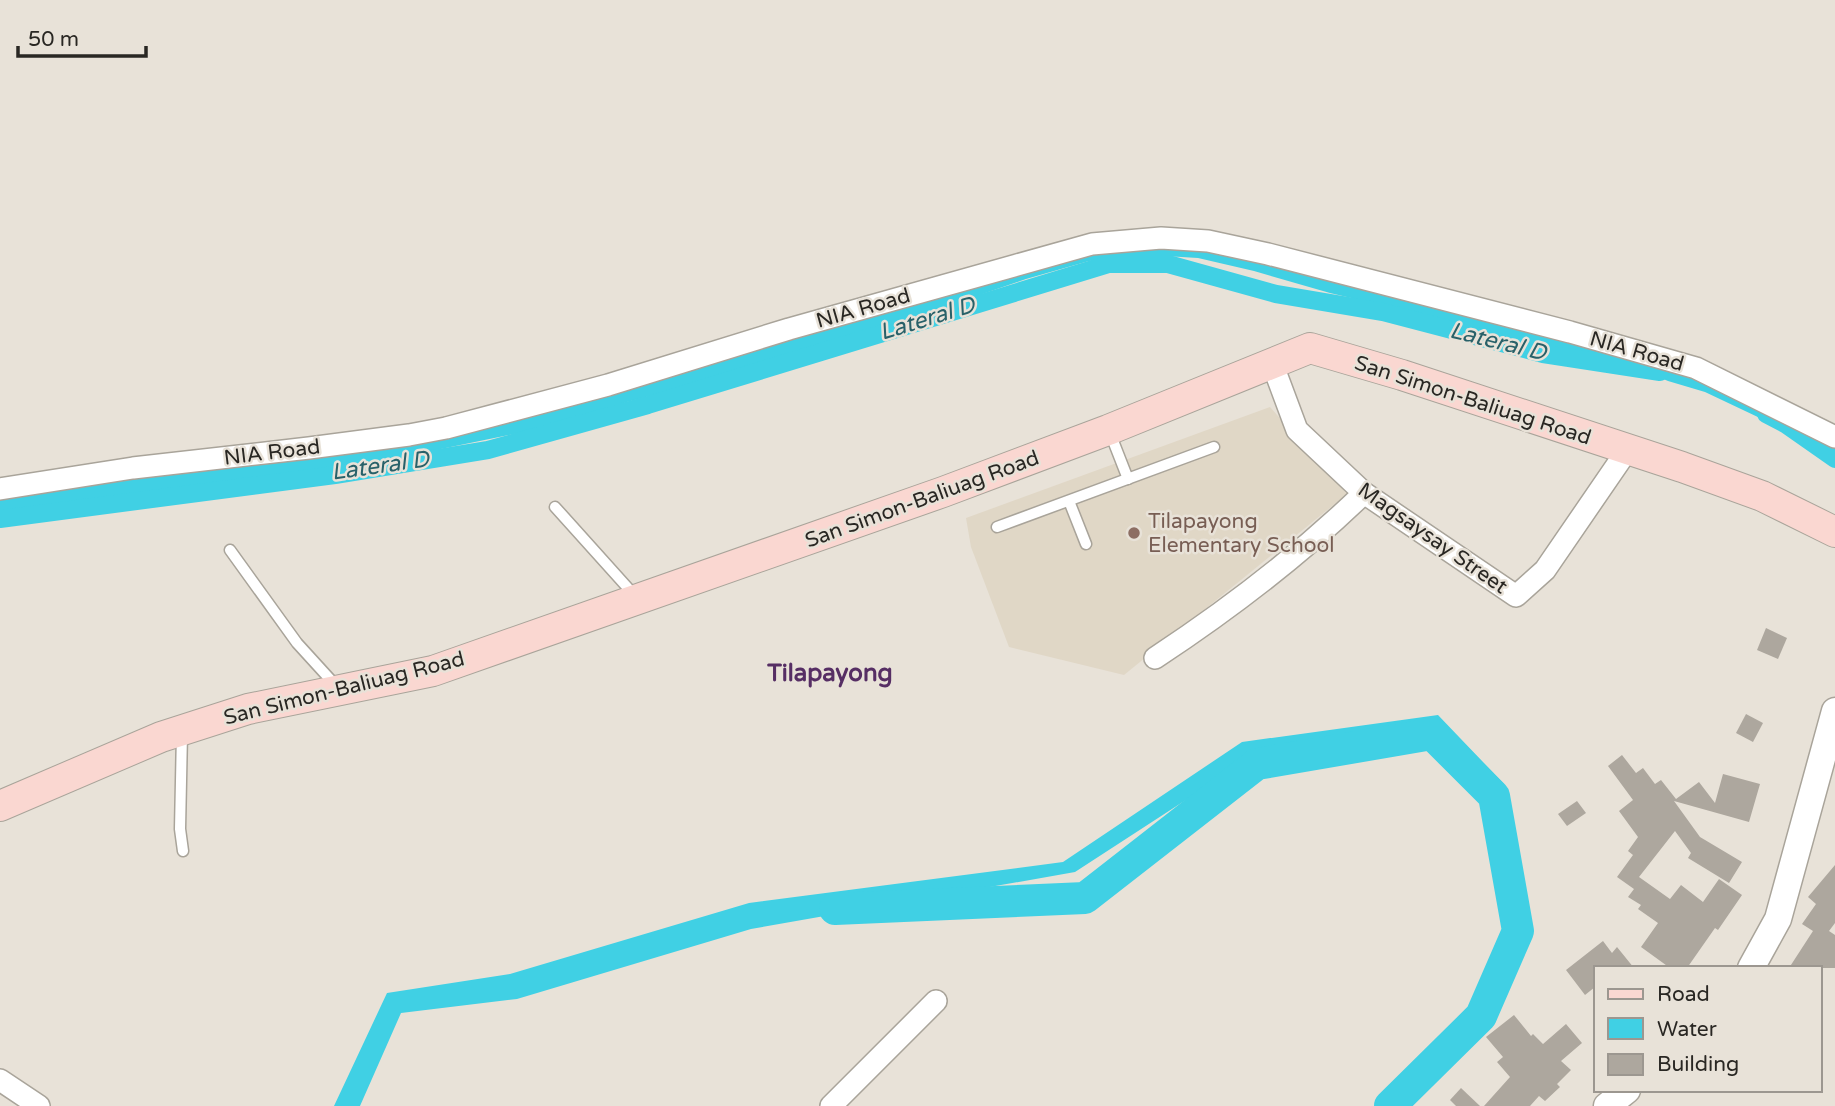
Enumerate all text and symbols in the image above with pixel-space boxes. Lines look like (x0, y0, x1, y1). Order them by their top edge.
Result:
scale bar (18, 14, 145, 58)
text: 50 m (28, 27, 79, 52)
street label: NIA Road (813, 283, 913, 334)
water label: Lateral D (876, 291, 980, 347)
water label: Lateral D (1447, 316, 1550, 368)
street label: NIA Road (1587, 326, 1687, 377)
street label: San Simon-Baliuag Road (1351, 350, 1594, 451)
street label: NIA Road (223, 434, 322, 471)
water label: Lateral D (330, 445, 432, 487)
street label: San Simon-Baliuag Road (802, 445, 1043, 554)
street label: Magsaysay Street (1353, 477, 1512, 599)
place label: Tilapayong Elementary School (1148, 509, 1335, 558)
marker: Tilapayong Elementary School (1126, 525, 1142, 541)
street label: San Simon-Baliuag Road (221, 646, 467, 731)
district label: Tilapayong (766, 659, 893, 688)
legend (1594, 966, 1821, 1092)
text: Road (1657, 982, 1710, 1007)
text: Water (1657, 1017, 1717, 1042)
text: Building (1657, 1052, 1739, 1077)

